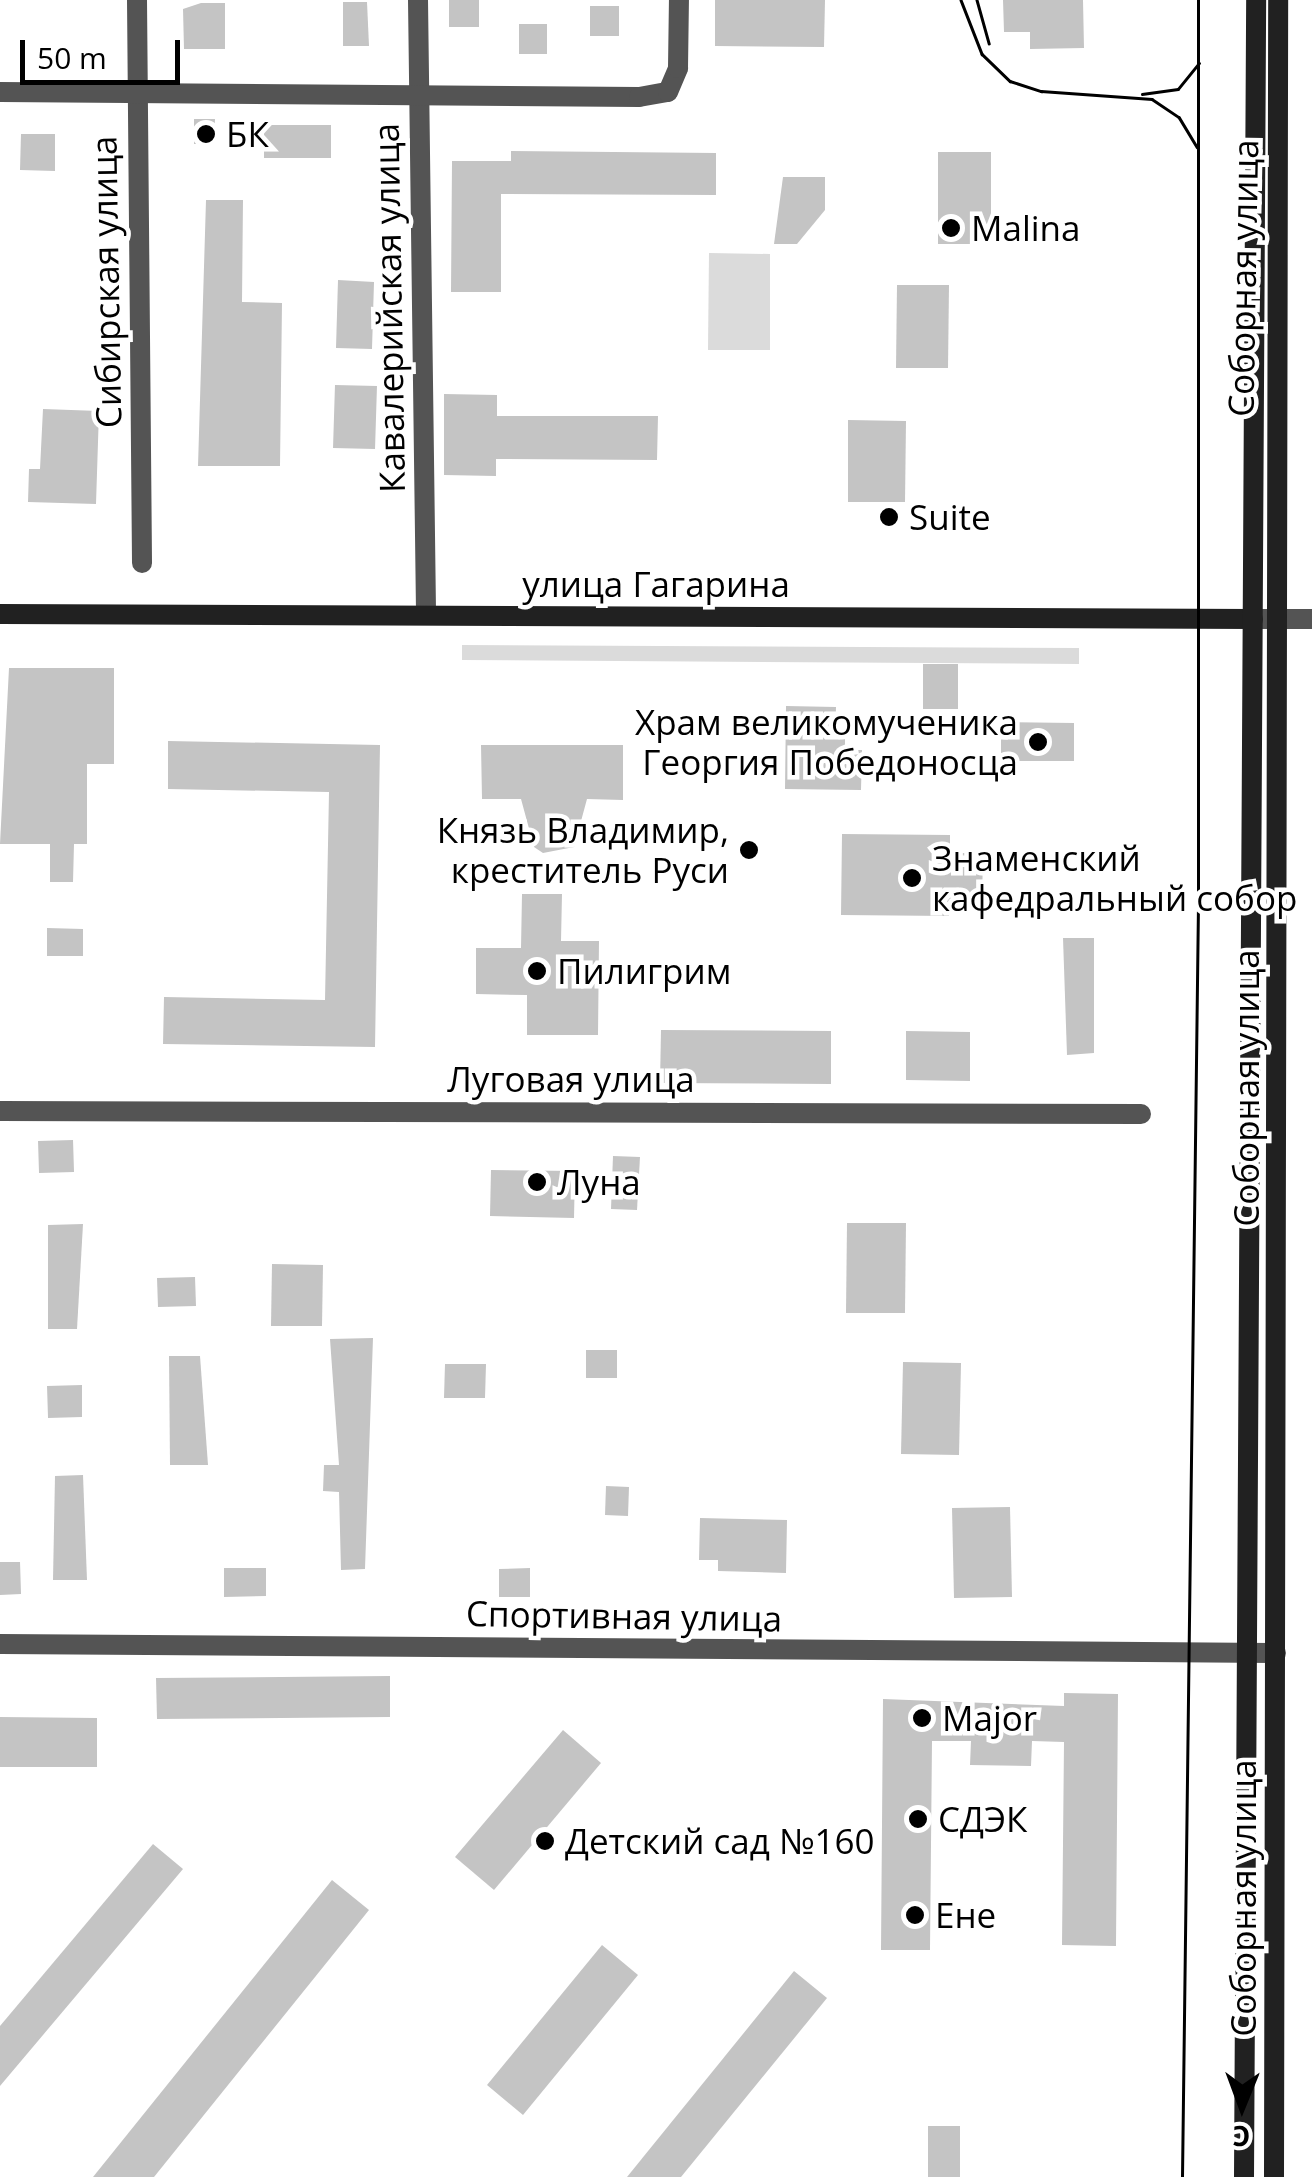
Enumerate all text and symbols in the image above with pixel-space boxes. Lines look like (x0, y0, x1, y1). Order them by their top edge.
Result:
scale bar (25, 20, 185, 82)
text: 50 m (37, 37, 107, 78)
place label: БК (226, 113, 269, 155)
marker: БК (195, 123, 217, 145)
street label: Кавалерийская улица (365, 123, 413, 493)
street label: Сибирская улица (82, 135, 130, 429)
street label: Соборная улица (1220, 139, 1266, 417)
place label: Malina (971, 207, 1081, 249)
marker: Malina (940, 217, 962, 239)
place label: Suite (909, 496, 991, 538)
marker: Suite (878, 506, 900, 528)
street label: улица Гагарина (522, 563, 790, 605)
place label: Храм великомученика Георгия Победоносца (635, 701, 1018, 783)
marker: Храм великомученика Георгия Победоносца (1027, 731, 1049, 753)
place label: Князь Владимир, креститель Руси (437, 809, 729, 891)
place label: Знаменский кафедральный собор (932, 837, 1297, 919)
marker: Князь Владимир, креститель Руси (738, 839, 760, 861)
marker: Знаменский кафедральный собор (901, 867, 923, 889)
street label: Соборная улица (1225, 949, 1267, 1227)
place label: Пилигрим (557, 950, 731, 992)
marker: Пилигрим (526, 960, 548, 982)
street label: Луговая улица (447, 1058, 695, 1100)
place label: Луна (557, 1161, 641, 1203)
marker: Луна (526, 1171, 548, 1193)
street label: Спортивная улица (466, 1592, 782, 1640)
place label: Major (942, 1697, 1037, 1739)
marker: Major (911, 1707, 933, 1729)
street label: Соборная улица (1222, 1759, 1264, 2037)
place label: СДЭК (938, 1798, 1027, 1840)
marker: СДЭК (907, 1808, 929, 1830)
place label: Детский сад №160 (565, 1820, 875, 1862)
marker: Детский сад №160 (534, 1830, 556, 1852)
place label: Ене (935, 1894, 996, 1936)
marker: Ене (904, 1904, 926, 1926)
north arrow (1192, 2057, 1292, 2157)
text: С (1232, 2118, 1251, 2156)

